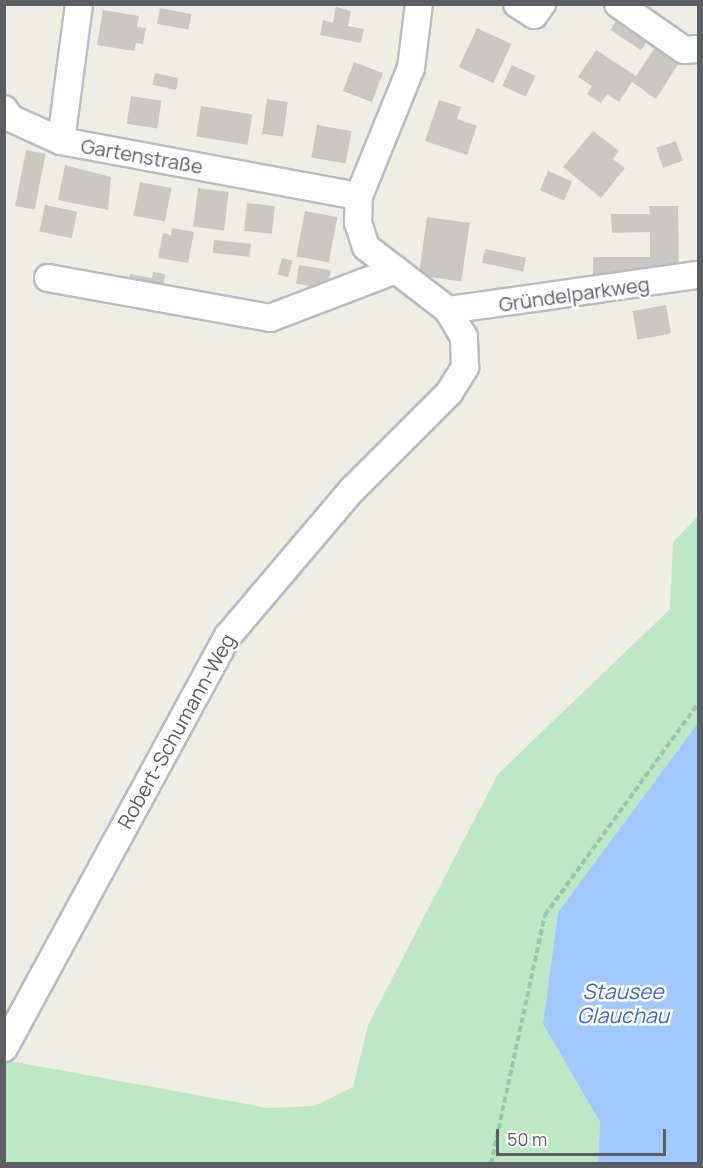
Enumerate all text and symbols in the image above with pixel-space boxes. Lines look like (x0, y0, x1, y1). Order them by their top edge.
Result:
street label: Gartenstraße (79, 133, 205, 179)
street label: Gründelparkweg (497, 272, 651, 316)
street label: Robert-Schumann-Weg (112, 629, 240, 833)
water label: Stausee Glauchau (577, 978, 669, 1028)
scale bar (499, 1117, 668, 1155)
text: 50 m (507, 1127, 547, 1151)

